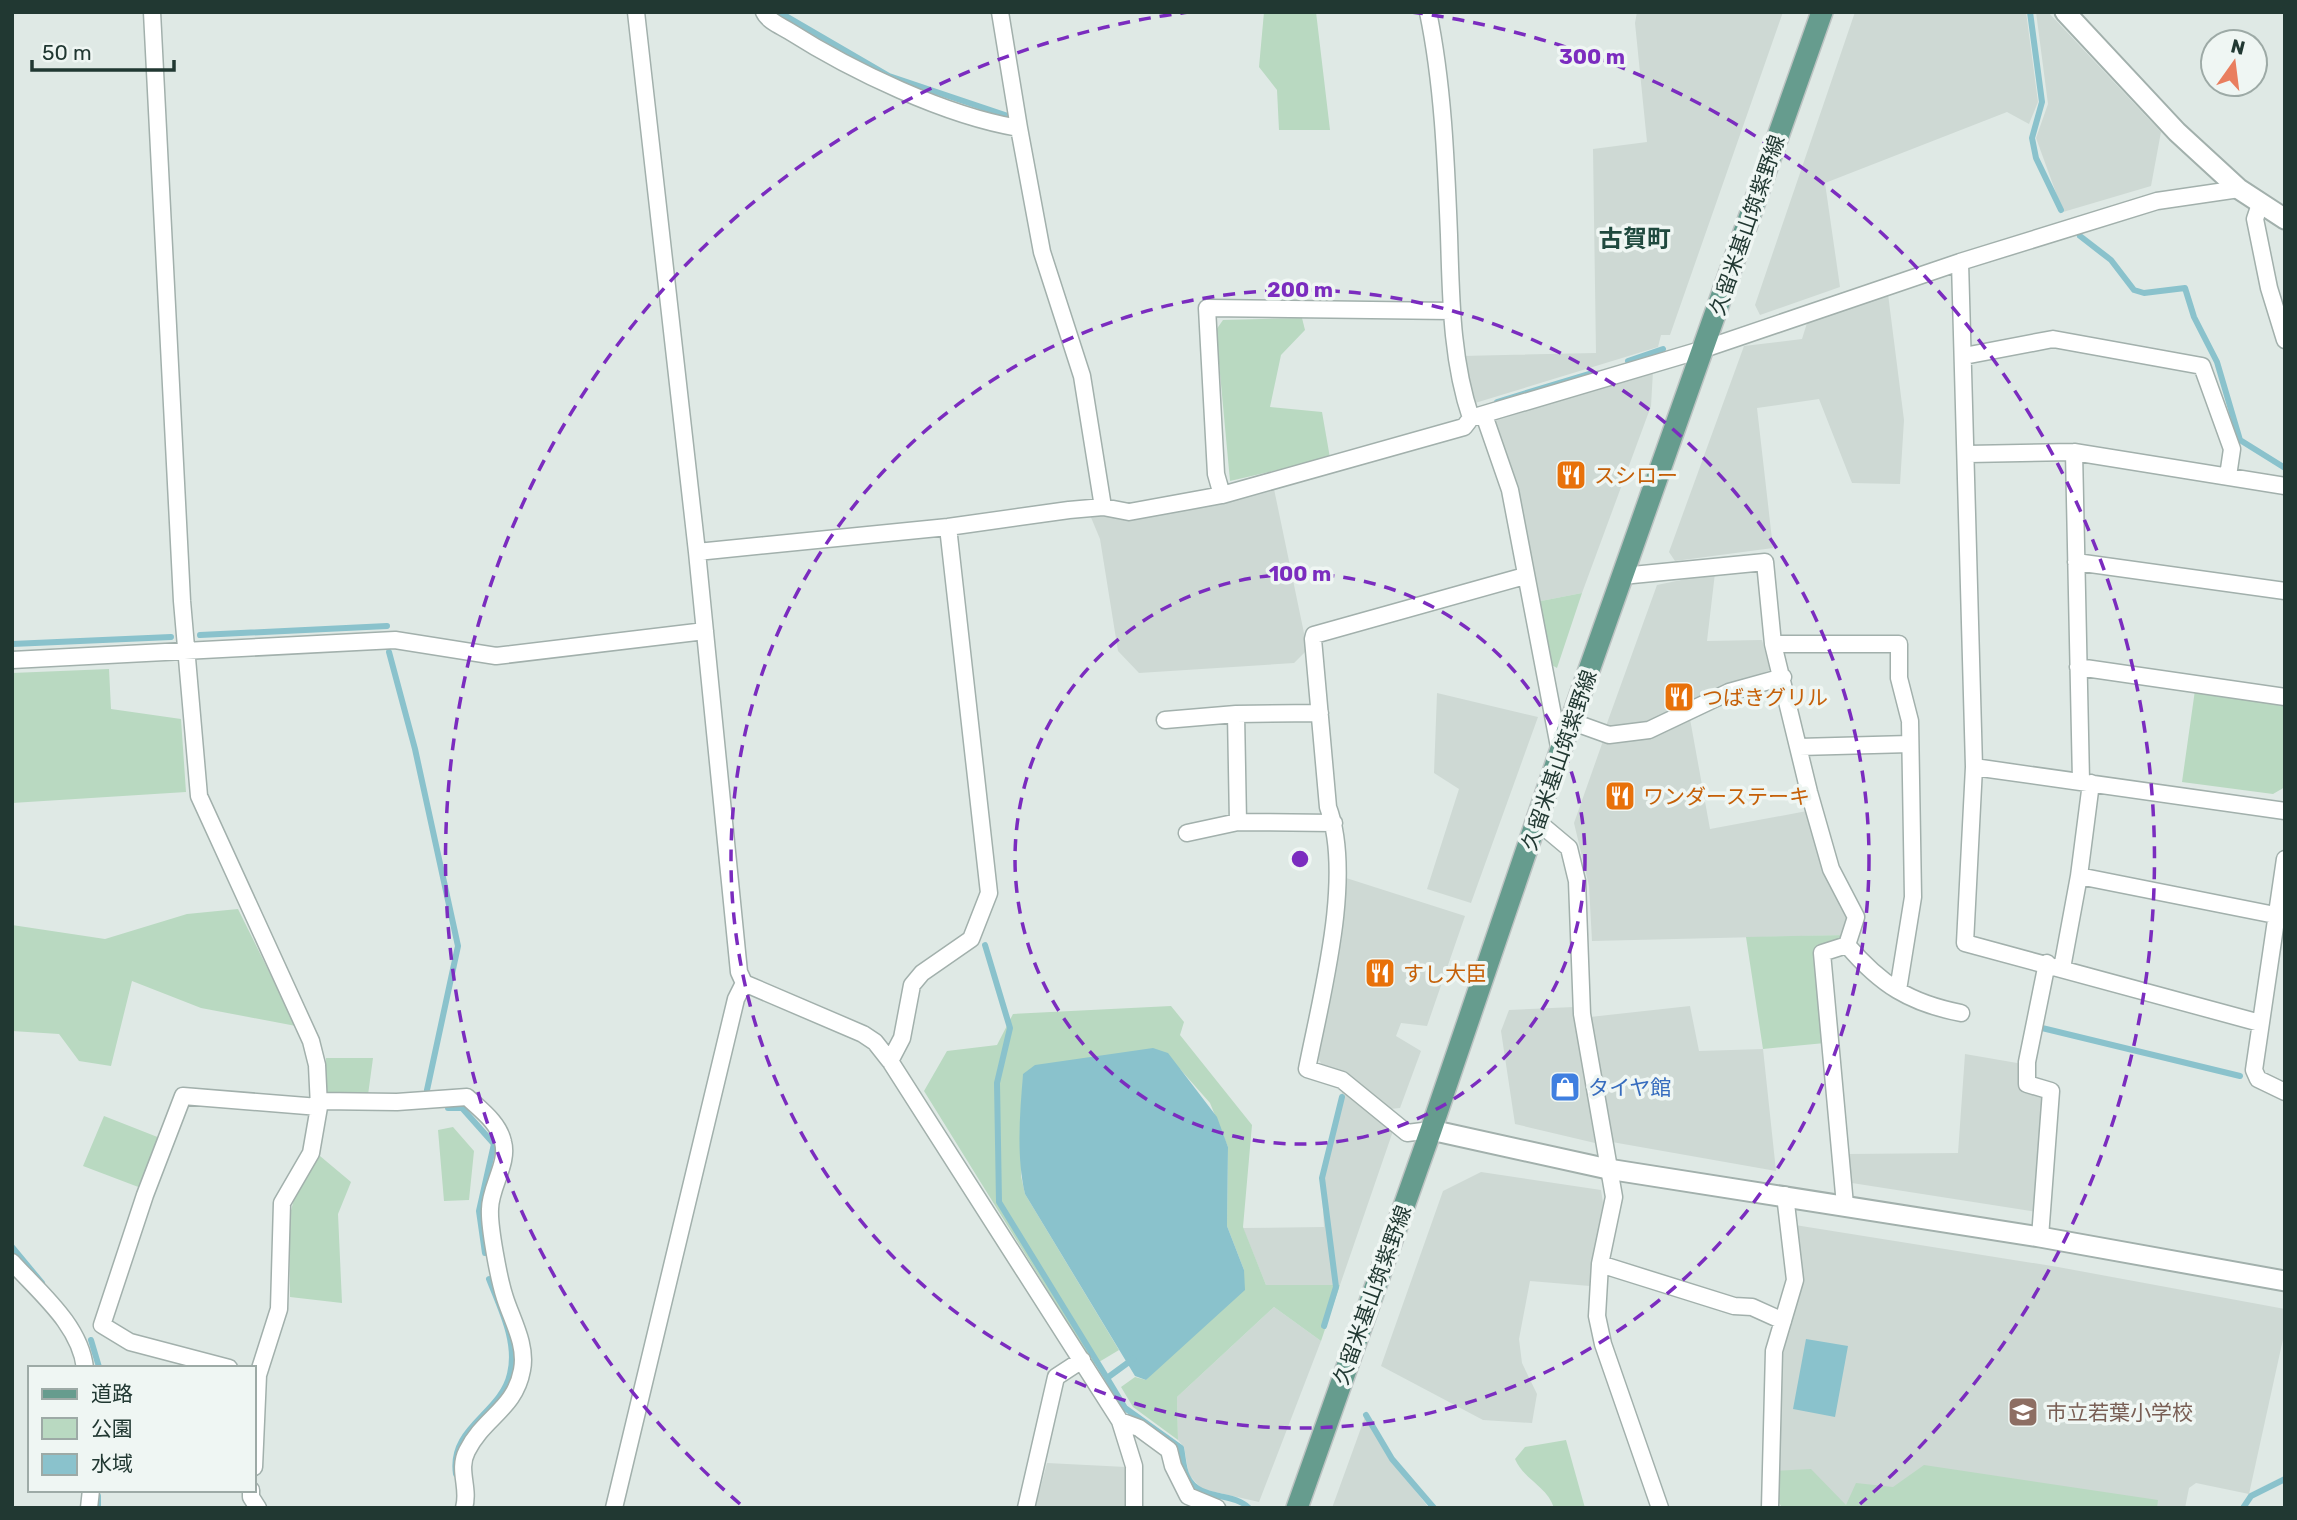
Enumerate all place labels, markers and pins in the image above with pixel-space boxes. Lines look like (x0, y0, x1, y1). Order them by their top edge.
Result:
restaurant icon: スシロー (1554, 458, 1588, 492)
place label: スシロー (1594, 463, 1678, 488)
restaurant icon: つばきグリル (1662, 680, 1696, 714)
place label: つばきグリル (1702, 685, 1828, 710)
restaurant icon: ワンダーステーキ (1603, 779, 1637, 813)
place label: ワンダーステーキ (1643, 784, 1810, 809)
centre of rings (1288, 847, 1312, 871)
restaurant icon: すし大臣 (1363, 956, 1397, 990)
place label: すし大臣 (1403, 961, 1487, 986)
shop icon: タイヤ館 (1548, 1070, 1582, 1104)
place label: タイヤ館 (1588, 1075, 1671, 1100)
school or university icon: 市立若葉小学校 (2006, 1395, 2040, 1429)
place label: 市立若葉小学校 (2046, 1400, 2193, 1425)

